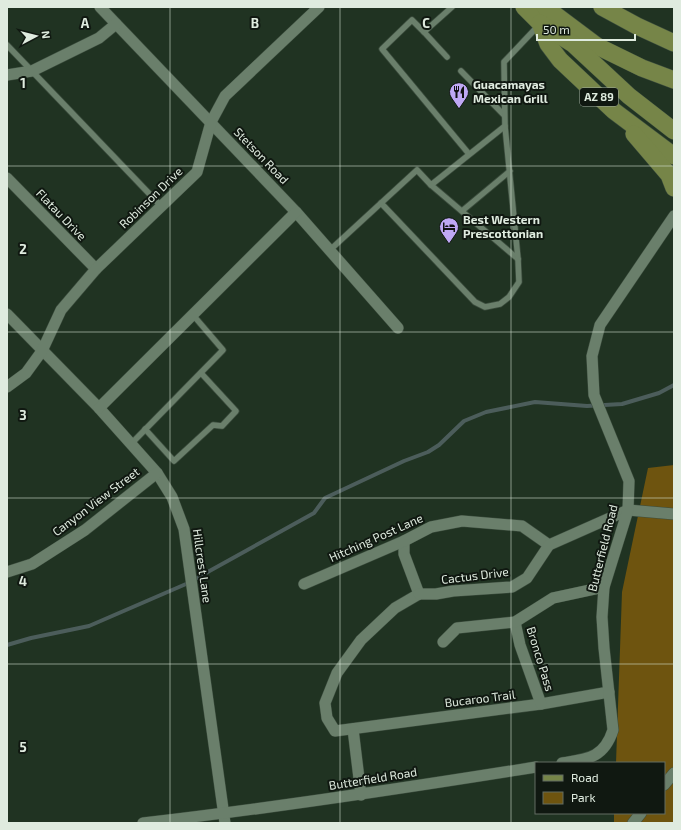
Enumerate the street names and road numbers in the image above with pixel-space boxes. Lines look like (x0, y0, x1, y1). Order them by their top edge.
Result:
road number: AZ 89 (580, 88, 618, 106)
street label: Stetson Road (232, 124, 292, 186)
street label: Robinson Drive (116, 164, 185, 231)
street label: Flatau Drive (34, 186, 90, 243)
street label: Canyon View Street (49, 464, 142, 538)
street label: Butterfield Road (584, 503, 620, 593)
street label: Hitching Post Lane (327, 510, 425, 564)
street label: Hillcrest Lane (191, 528, 215, 604)
street label: Cactus Drive (440, 564, 509, 586)
street label: Bronco Pass (524, 625, 557, 693)
street label: Bucaroo Trail (444, 687, 517, 709)
street label: Butterfield Road (328, 764, 418, 792)

